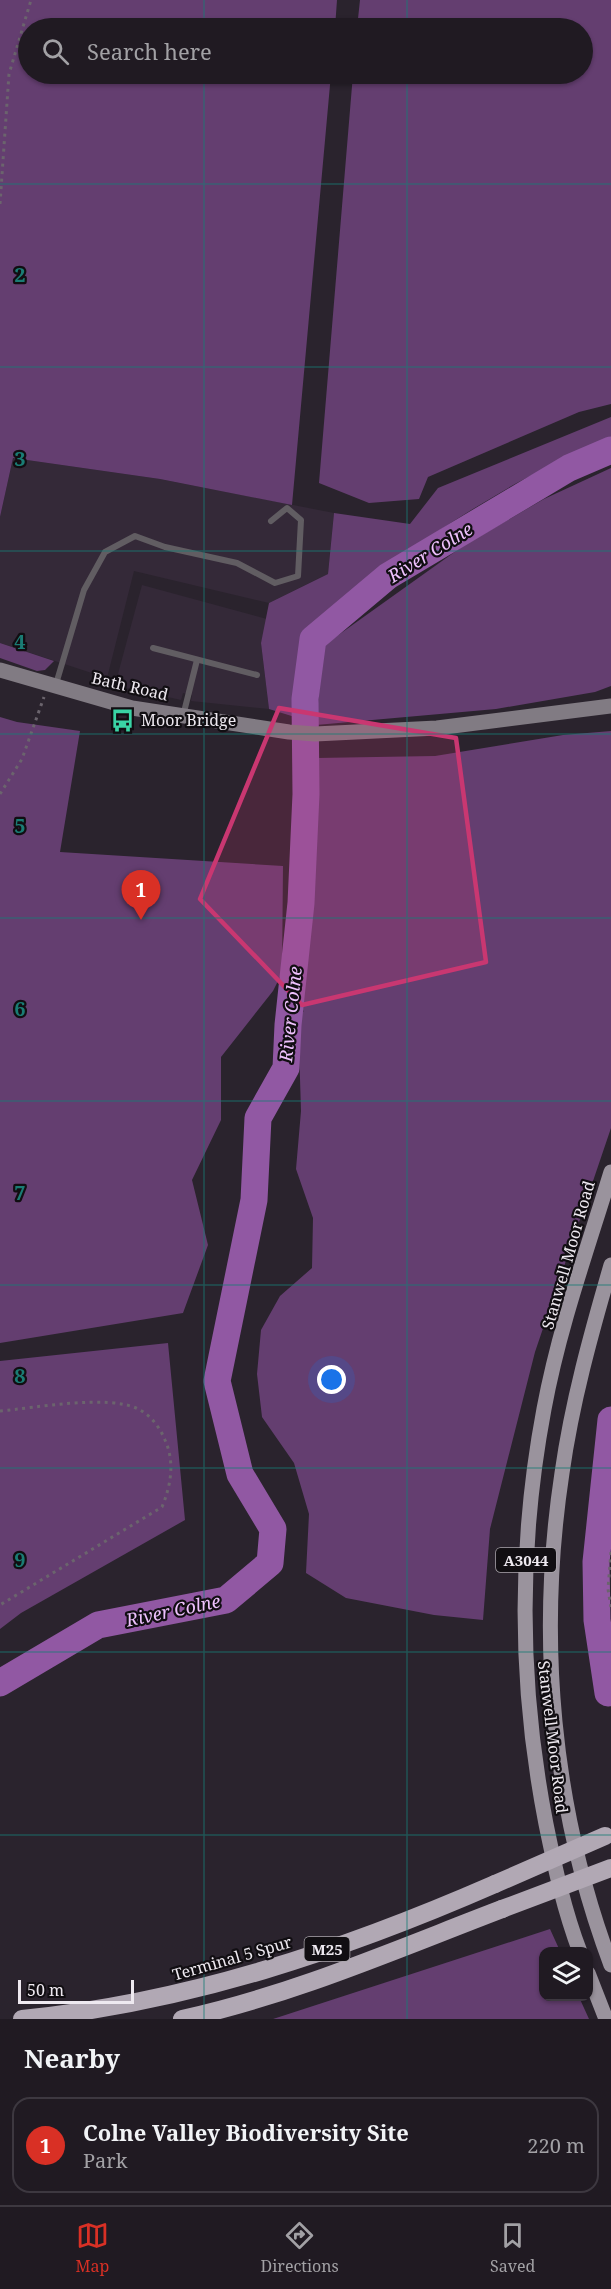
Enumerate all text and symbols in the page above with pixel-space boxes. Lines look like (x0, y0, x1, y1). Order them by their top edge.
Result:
search box (18, 18, 593, 84)
icon: search (39, 35, 72, 68)
text: Search here (87, 36, 212, 66)
text: 2 (14, 261, 26, 288)
text: 3 (14, 445, 26, 472)
water label: River Colne (382, 516, 477, 588)
text: 4 (14, 628, 26, 655)
street label: Bath Road (90, 667, 171, 706)
bus stop icon: Moor Bridge (110, 707, 136, 733)
place label: Moor Bridge (141, 709, 236, 731)
text: 5 (14, 812, 26, 839)
pin: 1 (122, 870, 160, 920)
water label: River Colne (273, 965, 307, 1064)
text: 6 (14, 995, 26, 1022)
street label: Stanwell Moor Road (536, 1178, 600, 1332)
text: 7 (14, 1179, 26, 1206)
text: 8 (14, 1362, 26, 1389)
your location (317, 1365, 346, 1394)
text: 9 (14, 1546, 26, 1573)
road number: A3044 (496, 1548, 556, 1572)
water label: River Colne (123, 1588, 222, 1632)
street label: Stanwell Moor Road (533, 1659, 573, 1815)
street label: Terminal 5 Spur (170, 1930, 295, 1986)
road number: M25 (304, 1937, 350, 1961)
map controls (539, 1947, 593, 2001)
button: layers (539, 1947, 593, 2001)
scale bar (18, 1977, 134, 2004)
text: 50 m (27, 1979, 64, 2001)
text: Nearby (24, 2040, 120, 2076)
text: Colne Valley Biodiversity Site (83, 2117, 409, 2147)
text: 1 (40, 2132, 51, 2159)
text: 220 m (527, 2132, 585, 2159)
text: Park (83, 2147, 127, 2174)
tab: Map (76, 2219, 109, 2277)
tab: Directions (261, 2219, 339, 2277)
tab: Saved (490, 2219, 535, 2277)

